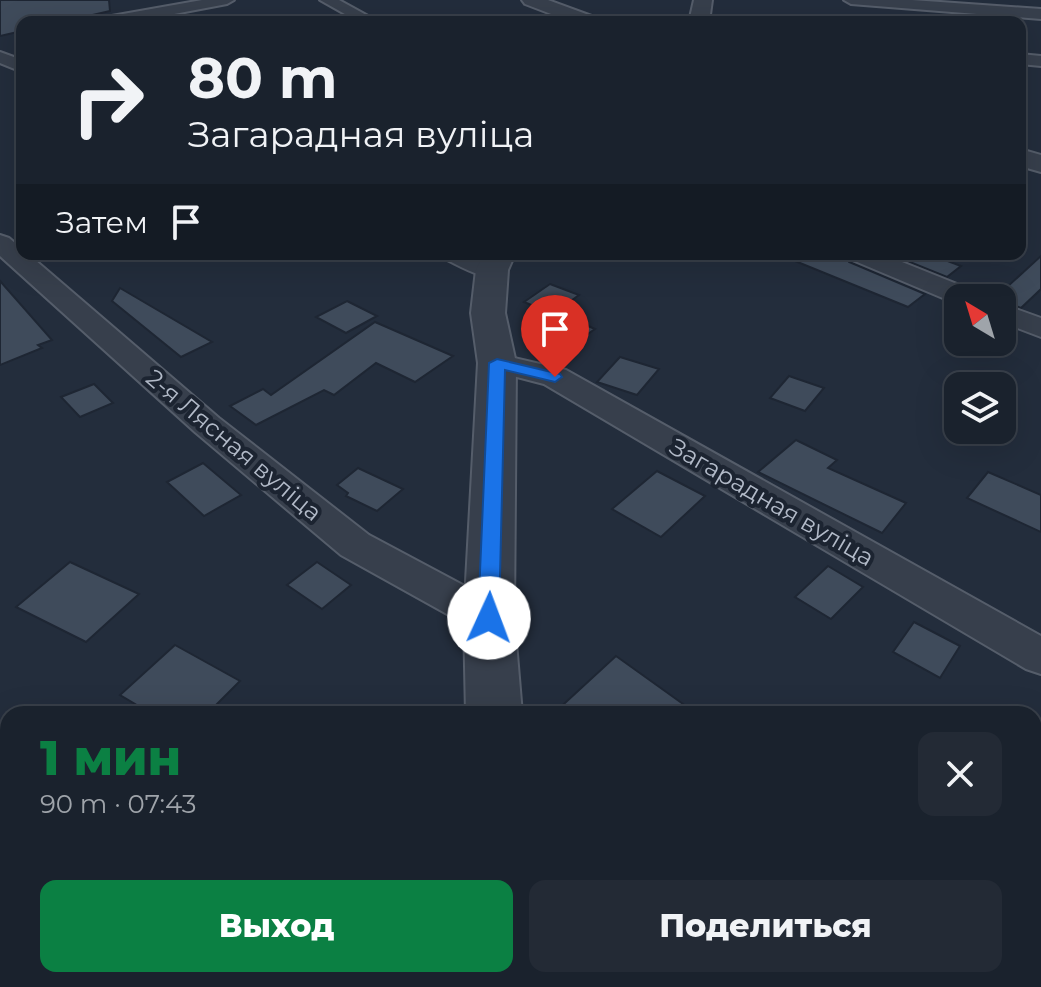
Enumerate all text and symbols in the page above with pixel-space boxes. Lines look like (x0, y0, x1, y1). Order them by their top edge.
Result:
text: 80 m (188, 44, 338, 112)
icon: right (56, 48, 160, 152)
text: Загарадная вуліца (188, 112, 534, 156)
icon: arrive (164, 200, 208, 244)
text: Затем (56, 204, 148, 241)
north arrow (944, 284, 1016, 356)
map controls (944, 284, 1016, 444)
pin (521, 295, 589, 377)
icon: arrive (533, 307, 577, 351)
street label: 2-я Лясная вуліца (140, 363, 328, 527)
button: layers (944, 372, 1016, 444)
street label: Загарадная вуліца (665, 432, 879, 572)
position arrow (447, 576, 531, 660)
text: 1 мин (40, 729, 181, 787)
button: close (918, 732, 1002, 816)
text: 90 m · 07:43 (40, 788, 196, 820)
button: Выход (40, 880, 513, 972)
button: Поделиться (529, 880, 1002, 972)

